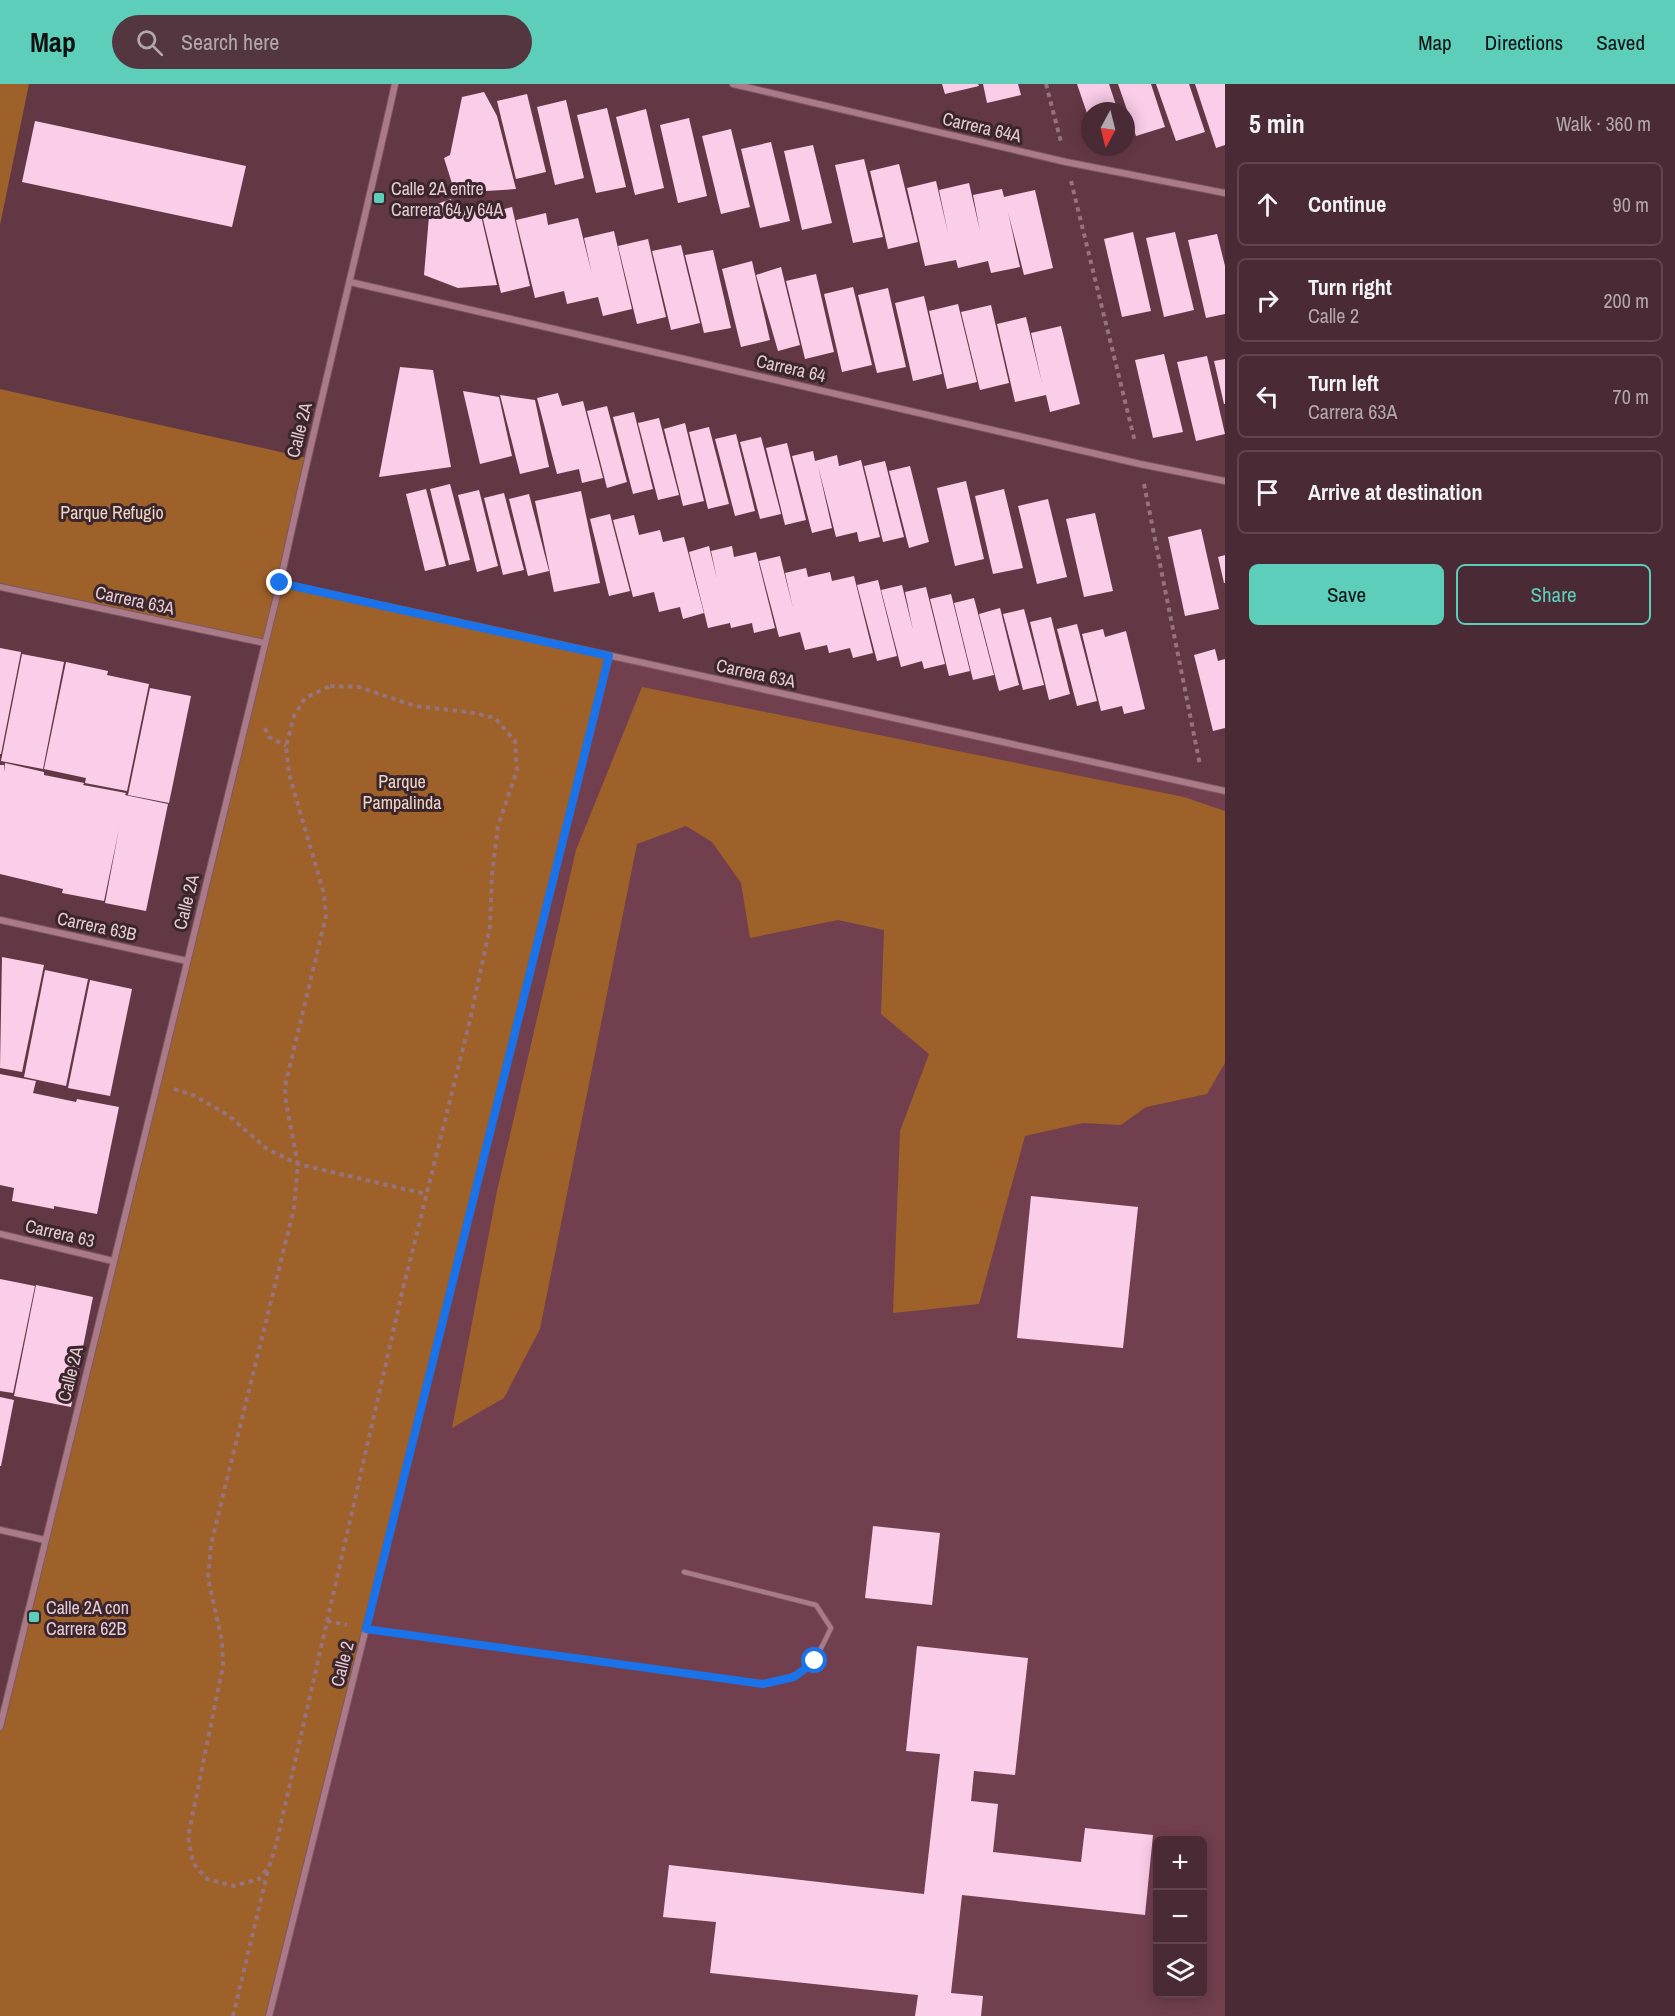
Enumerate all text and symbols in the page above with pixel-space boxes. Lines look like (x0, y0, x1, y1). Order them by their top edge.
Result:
search box (112, 15, 532, 69)
text: Map (30, 23, 76, 61)
icon: search (133, 26, 166, 59)
text: Search here (181, 27, 279, 57)
text: Map (1418, 28, 1452, 57)
text: Directions (1485, 28, 1563, 57)
text: Saved (1596, 28, 1645, 57)
north arrow (1081, 102, 1135, 156)
street label: Carrera 64A (940, 106, 1024, 148)
text: 5 min (1249, 106, 1305, 141)
text: Walk · 360 m (1556, 110, 1651, 137)
place label: Calle 2A entre Carrera 64 y 64A (391, 176, 504, 222)
icon: ahead (1251, 188, 1284, 221)
text: Continue (1308, 189, 1386, 219)
marker: Calle 2A entre Carrera 64 y 64A (372, 191, 386, 205)
text: 90 m (1613, 191, 1649, 218)
text: Turn right (1308, 272, 1392, 302)
icon: right (1251, 284, 1284, 317)
text: 200 m (1603, 287, 1649, 314)
text: Calle 2 (1308, 302, 1359, 329)
street label: Carrera 64 (754, 348, 828, 388)
text: Turn left (1308, 368, 1379, 398)
icon: left (1251, 380, 1284, 413)
text: 70 m (1613, 383, 1649, 410)
text: Carrera 63A (1308, 398, 1397, 425)
street label: Calle 2A (280, 400, 318, 460)
icon: arrive (1251, 476, 1284, 509)
text: Arrive at destination (1308, 477, 1482, 507)
park label: Parque Refugio (60, 500, 164, 525)
button: Save (1249, 564, 1444, 625)
button: Share (1456, 564, 1651, 625)
route end (266, 569, 292, 595)
street label: Carrera 63A (93, 579, 177, 621)
street label: Carrera 63A (714, 652, 798, 694)
park label: Parque Pampalinda (363, 769, 441, 815)
street label: Calle 2A (167, 872, 205, 932)
street label: Carrera 63B (55, 905, 139, 947)
street label: Carrera 63 (23, 1213, 97, 1253)
street label: Calle 2A (51, 1344, 89, 1404)
place label: Calle 2A con Carrera 62B (46, 1595, 129, 1641)
marker: Calle 2A con Carrera 62B (27, 1610, 41, 1624)
street label: Calle 2 (324, 1639, 360, 1689)
route start (801, 1647, 827, 1673)
map controls (1153, 1836, 1207, 1998)
button: + (1153, 1836, 1207, 1890)
button: − (1153, 1890, 1207, 1944)
button: layers (1153, 1944, 1207, 1998)

